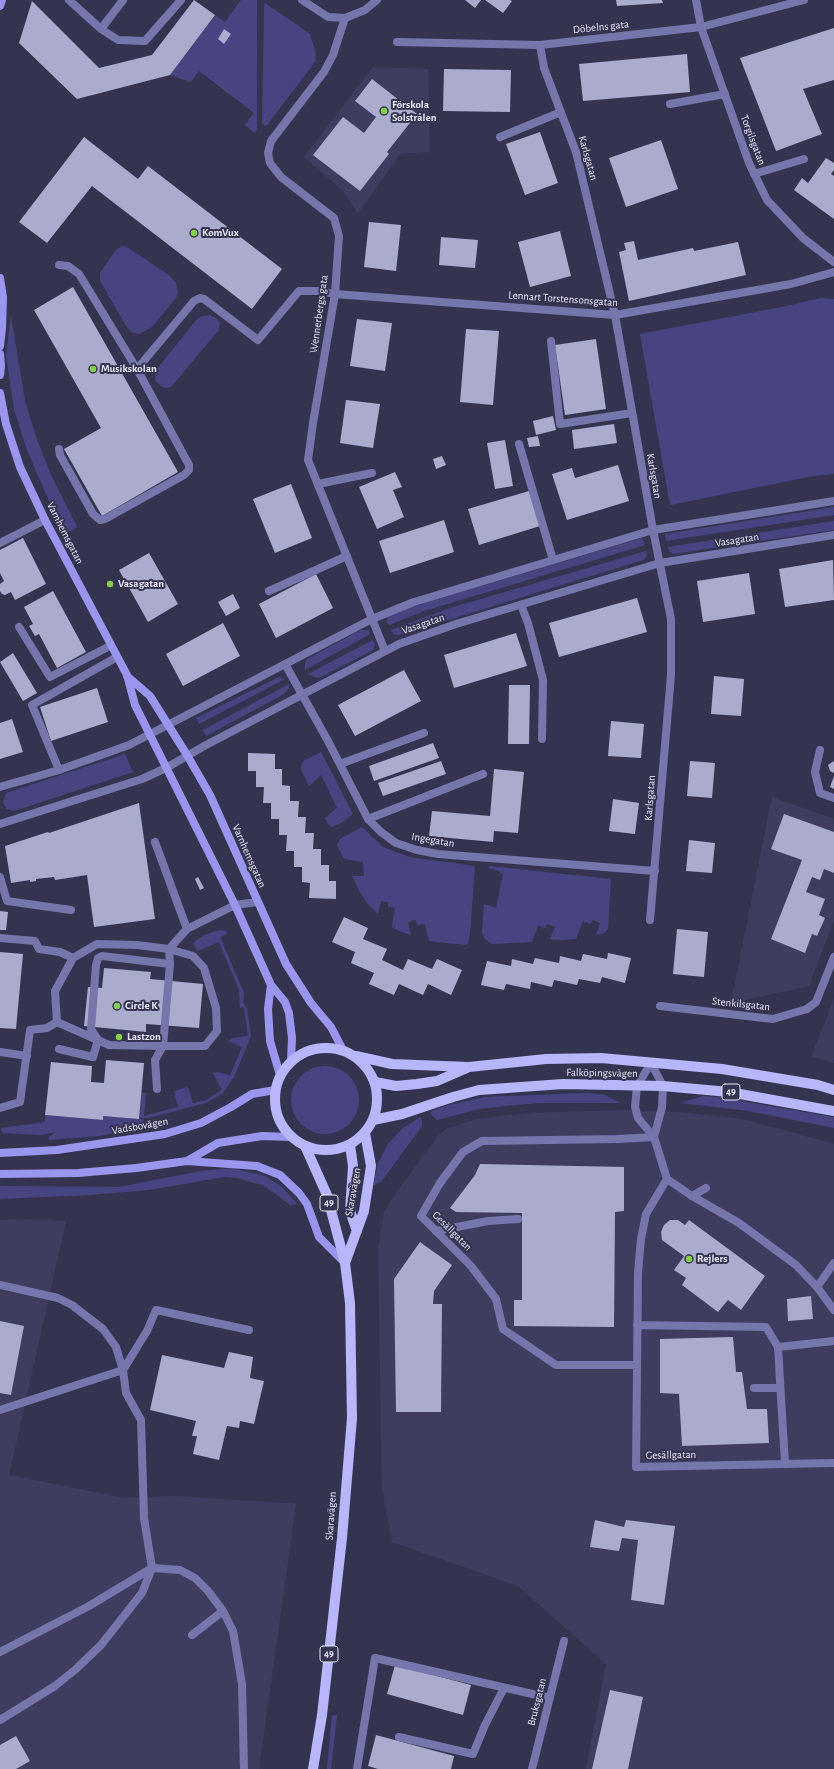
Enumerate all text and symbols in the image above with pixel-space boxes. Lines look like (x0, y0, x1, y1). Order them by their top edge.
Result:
street label: Döbelns gata (572, 17, 630, 37)
place label: Förskola Solstrålen (392, 98, 436, 124)
marker: Förskola Solstrålen (379, 106, 389, 116)
street label: Torgilsgatan (737, 113, 769, 167)
street label: Karlsgatan (575, 134, 601, 182)
place label: KomVux (202, 226, 239, 240)
marker: KomVux (189, 228, 199, 238)
street label: Wennerbergs gata (307, 274, 331, 354)
street label: Lennart Torstensonsgatan (508, 289, 618, 309)
place label: Musikskolan (101, 362, 157, 376)
marker: Musikskolan (88, 364, 98, 374)
street label: Karlsgatan (644, 452, 664, 500)
street label: Varnhemsgatan (44, 500, 86, 566)
street label: Vasagatan (714, 530, 760, 550)
place label: Vasagatan (118, 577, 164, 591)
marker: Vasagatan (105, 579, 115, 589)
street label: Vasagatan (400, 611, 446, 637)
street label: Karlsgatan (642, 775, 658, 821)
street label: Varnhemsgatan (229, 822, 269, 890)
street label: Ingegatan (411, 830, 455, 850)
street label: Stenkilsgatan (711, 994, 771, 1014)
place label: Circle K (125, 999, 158, 1013)
marker: Circle K (112, 1001, 122, 1011)
place label: Lastzon (127, 1030, 161, 1044)
marker: Lastzon (114, 1032, 124, 1042)
street label: Falköpingsvägen (566, 1066, 638, 1080)
road number: 49 (722, 1084, 740, 1100)
street label: Vadsbovägen (111, 1115, 169, 1137)
street label: Skaravägen (342, 1167, 364, 1217)
road number: 49 (320, 1195, 338, 1211)
street label: Gesällgatan (429, 1208, 475, 1254)
place label: Rejlers (697, 1252, 728, 1266)
marker: Rejlers (684, 1254, 694, 1264)
street label: Gesällgatan (646, 1448, 696, 1462)
street label: Skaravägen (323, 1491, 339, 1541)
road number: 49 (320, 1646, 338, 1662)
street label: Bruksgatan (525, 1677, 549, 1727)

